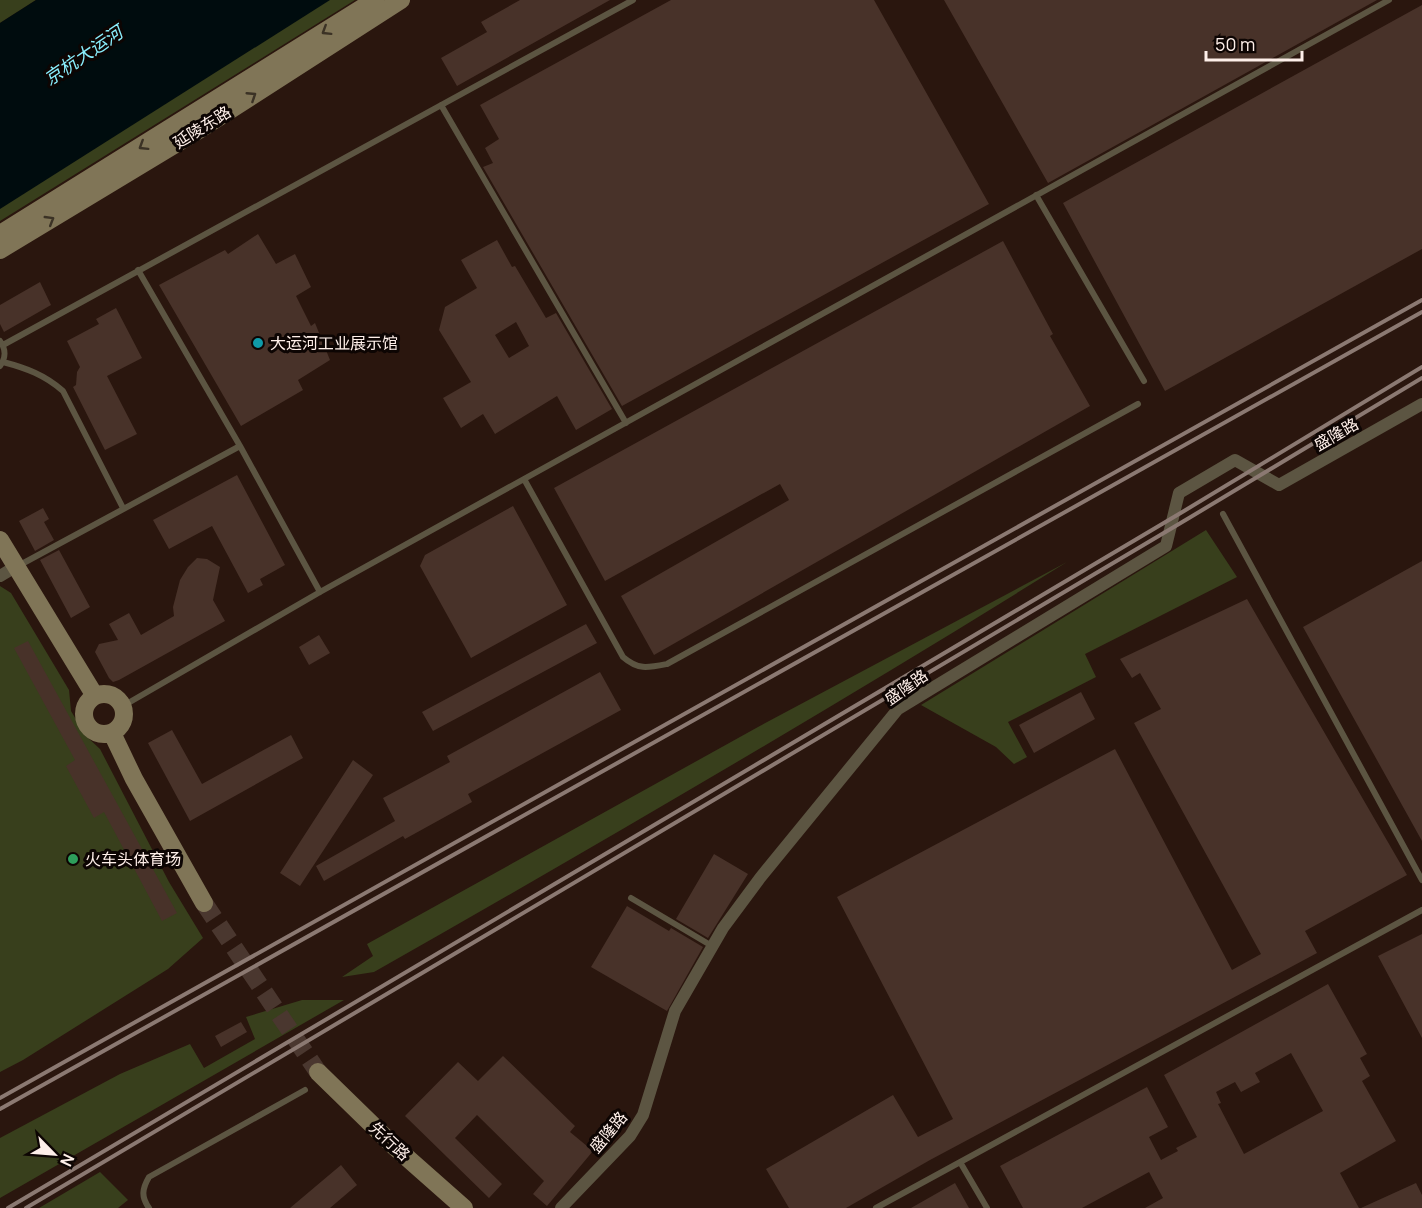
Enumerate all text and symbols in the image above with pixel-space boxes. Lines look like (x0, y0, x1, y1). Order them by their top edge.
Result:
water label: 京杭大运河 (39, 18, 130, 90)
one-way arrow (321, 24, 332, 35)
scale bar (1206, 24, 1302, 62)
text: 50 m (1215, 32, 1255, 56)
one-way arrow (246, 91, 256, 103)
street label: 延陵东路 (169, 101, 235, 153)
one-way arrow (139, 139, 149, 151)
one-way arrow (44, 215, 54, 227)
place label: 大运河工业展示馆 (270, 332, 398, 354)
marker: 大运河工业展示馆 (251, 336, 265, 350)
street label: 盛隆路 (1310, 412, 1362, 456)
street label: 盛隆路 (880, 664, 932, 710)
place label: 火车头体育场 (85, 848, 181, 870)
marker: 火车头体育场 (66, 852, 80, 866)
street label: 盛隆路 (584, 1107, 632, 1157)
street label: 先行路 (365, 1117, 415, 1165)
north arrow (24, 1124, 84, 1184)
text: N (55, 1150, 80, 1170)

